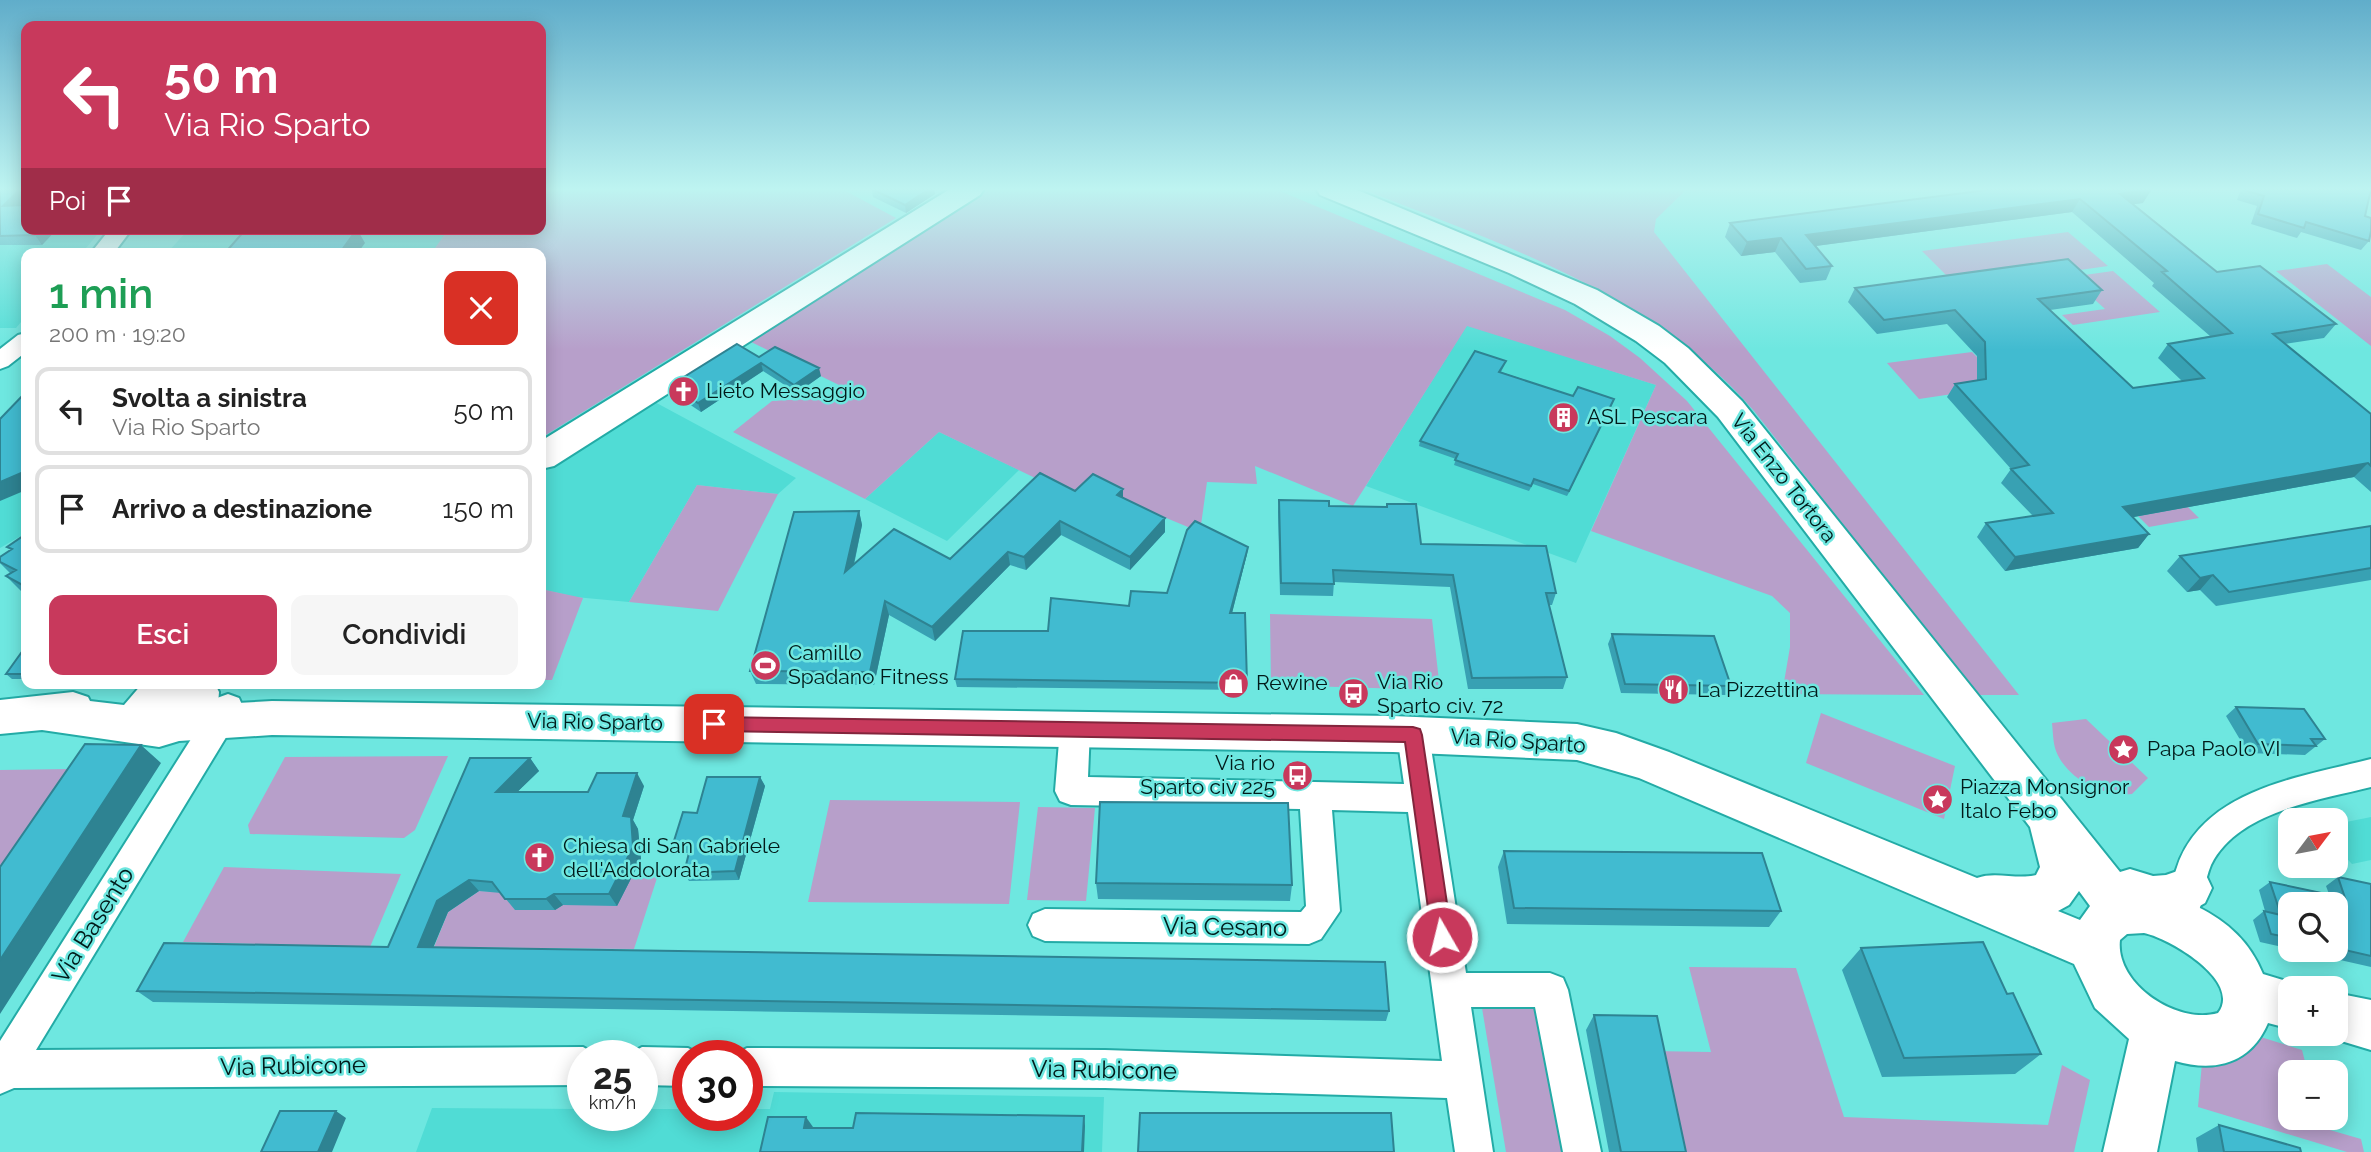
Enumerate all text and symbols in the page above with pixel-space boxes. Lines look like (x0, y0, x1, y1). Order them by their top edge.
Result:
text: 50 m (164, 47, 279, 104)
icon: left (49, 49, 140, 140)
text: Via Rio Sparto (164, 106, 371, 143)
icon: arrive (100, 182, 138, 220)
text: Poi (49, 186, 86, 216)
text: 1 min (49, 269, 153, 318)
button: close (444, 271, 518, 345)
text: 200 m · 19:20 (49, 320, 186, 347)
church icon: Lieto Messaggio (666, 374, 700, 408)
place label: Lieto Messaggio (706, 378, 865, 403)
text: Svolta a sinistra (112, 383, 307, 413)
icon: left (53, 392, 91, 430)
text: 50 m (453, 396, 514, 426)
building icon: ASL Pescara (1547, 400, 1581, 434)
place label: ASL Pescara (1587, 404, 1708, 429)
street label: Via Enzo Tortora (1726, 408, 1842, 547)
text: Via Rio Sparto (112, 413, 260, 440)
icon: arrive (53, 490, 91, 528)
text: Arrivo a destinazione (112, 494, 372, 524)
text: 150 m (442, 494, 514, 524)
button: Esci (49, 595, 277, 675)
button: Condividi (291, 595, 518, 675)
place label: Camillo Spadano Fitness (788, 640, 949, 689)
sports icon: Camillo Spadano Fitness (748, 648, 782, 682)
shop icon: Rewine (1216, 666, 1250, 700)
place label: Via Rio Sparto civ. 72 (1377, 669, 1504, 718)
place label: Rewine (1256, 670, 1328, 695)
restaurant icon: La Pizzettina (1657, 673, 1691, 707)
bus stop icon: Via Rio Sparto civ. 72 (1337, 677, 1371, 711)
place label: La Pizzettina (1697, 677, 1819, 702)
pin (684, 694, 744, 754)
icon: arrive (695, 705, 733, 743)
street label: Via Rio Sparto (527, 708, 663, 735)
street label: Via Rio Sparto (1450, 723, 1587, 758)
place icon: Papa Paolo VI (2107, 732, 2141, 766)
place label: Papa Paolo VI (2147, 736, 2280, 761)
place label: Via rio Sparto civ 225 (1140, 750, 1275, 799)
bus stop icon: Via rio Sparto civ 225 (1281, 758, 1315, 792)
place label: Piazza Monsignor Italo Febo (1960, 774, 2130, 823)
place icon: Piazza Monsignor Italo Febo (1920, 782, 1954, 816)
north arrow (2278, 808, 2348, 878)
map controls (2278, 808, 2348, 1130)
place label: Chiesa di San Gabriele dell'Addolorata (563, 833, 780, 882)
church icon: Chiesa di San Gabriele dell'Addolorata (523, 841, 557, 875)
street label: Via Basento (45, 861, 140, 988)
button: search (2278, 892, 2348, 962)
position arrow (1405, 900, 1479, 974)
street label: Via Cesano (1163, 911, 1287, 942)
button: + (2278, 976, 2348, 1046)
speed limit sign: 30 (672, 1040, 763, 1131)
street label: Via Rubicone (220, 1050, 366, 1081)
street label: Via Rubicone (1031, 1054, 1177, 1085)
text: 25 (593, 1056, 632, 1097)
button: − (2278, 1060, 2348, 1130)
text: km/h (589, 1092, 636, 1113)

